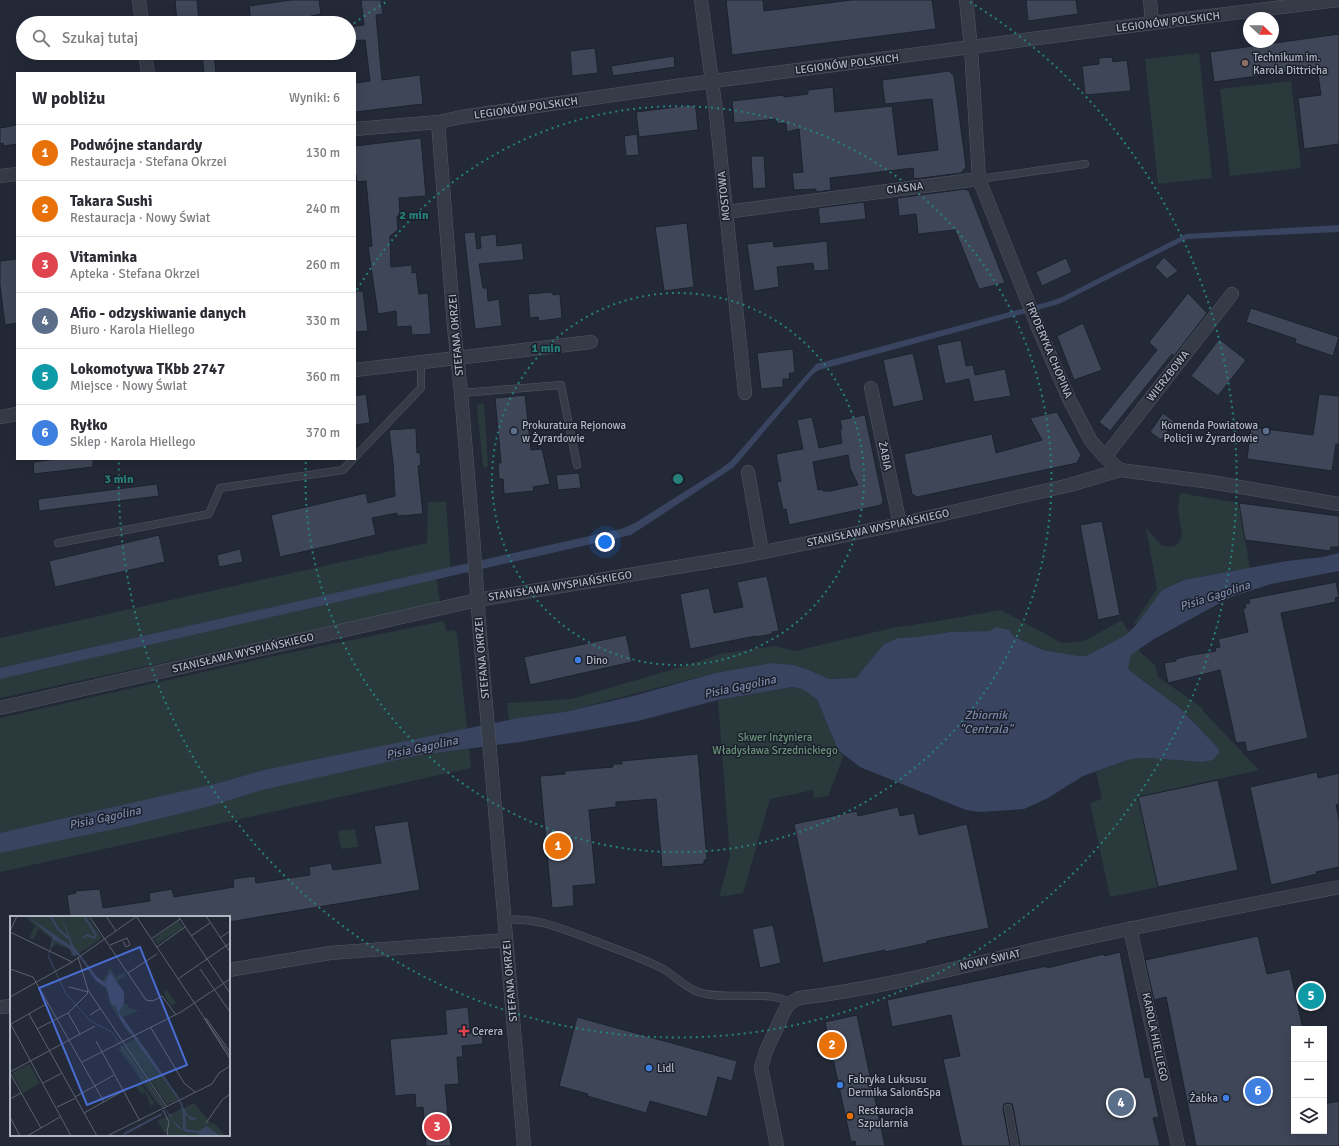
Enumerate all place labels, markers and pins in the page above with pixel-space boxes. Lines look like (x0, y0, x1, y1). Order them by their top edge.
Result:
place label: Technikum im. Karola Dittricha (1253, 51, 1328, 77)
marker: Technikum im. Karola Dittricha (1240, 58, 1250, 68)
place label: Prokuratura Rejonowa w Żyrardowie (522, 419, 626, 445)
place label: Komenda Powiatowa Policji w Żyrardowie (1161, 419, 1258, 445)
marker: Prokuratura Rejonowa w Żyrardowie (509, 426, 519, 436)
marker: Komenda Powiatowa Policji w Żyrardowie (1261, 426, 1271, 436)
centre of rings (671, 472, 685, 486)
place label: Dino (586, 654, 608, 667)
marker: Dino (573, 655, 583, 665)
pin: 1 (545, 831, 571, 861)
pin: 5 (1298, 981, 1324, 1011)
place label: Cerera (472, 1025, 503, 1038)
marker: Cerera (459, 1026, 469, 1036)
pin: 2 (819, 1030, 845, 1060)
place label: Lidl (657, 1062, 675, 1075)
marker: Lidl (644, 1063, 654, 1073)
place label: Fabryka Luksusu Dermika Salon&Spa (848, 1073, 941, 1099)
pin: 6 (1245, 1076, 1271, 1106)
marker: Fabryka Luksusu Dermika Salon&Spa (835, 1080, 845, 1090)
pin: 4 (1108, 1088, 1134, 1118)
place label: Żabka (1190, 1091, 1218, 1105)
marker: Żabka (1221, 1093, 1231, 1103)
place label: Restauracja Szpularnia (858, 1104, 914, 1130)
marker: Restauracja Szpularnia (845, 1111, 855, 1121)
pin: 3 (424, 1112, 450, 1142)

